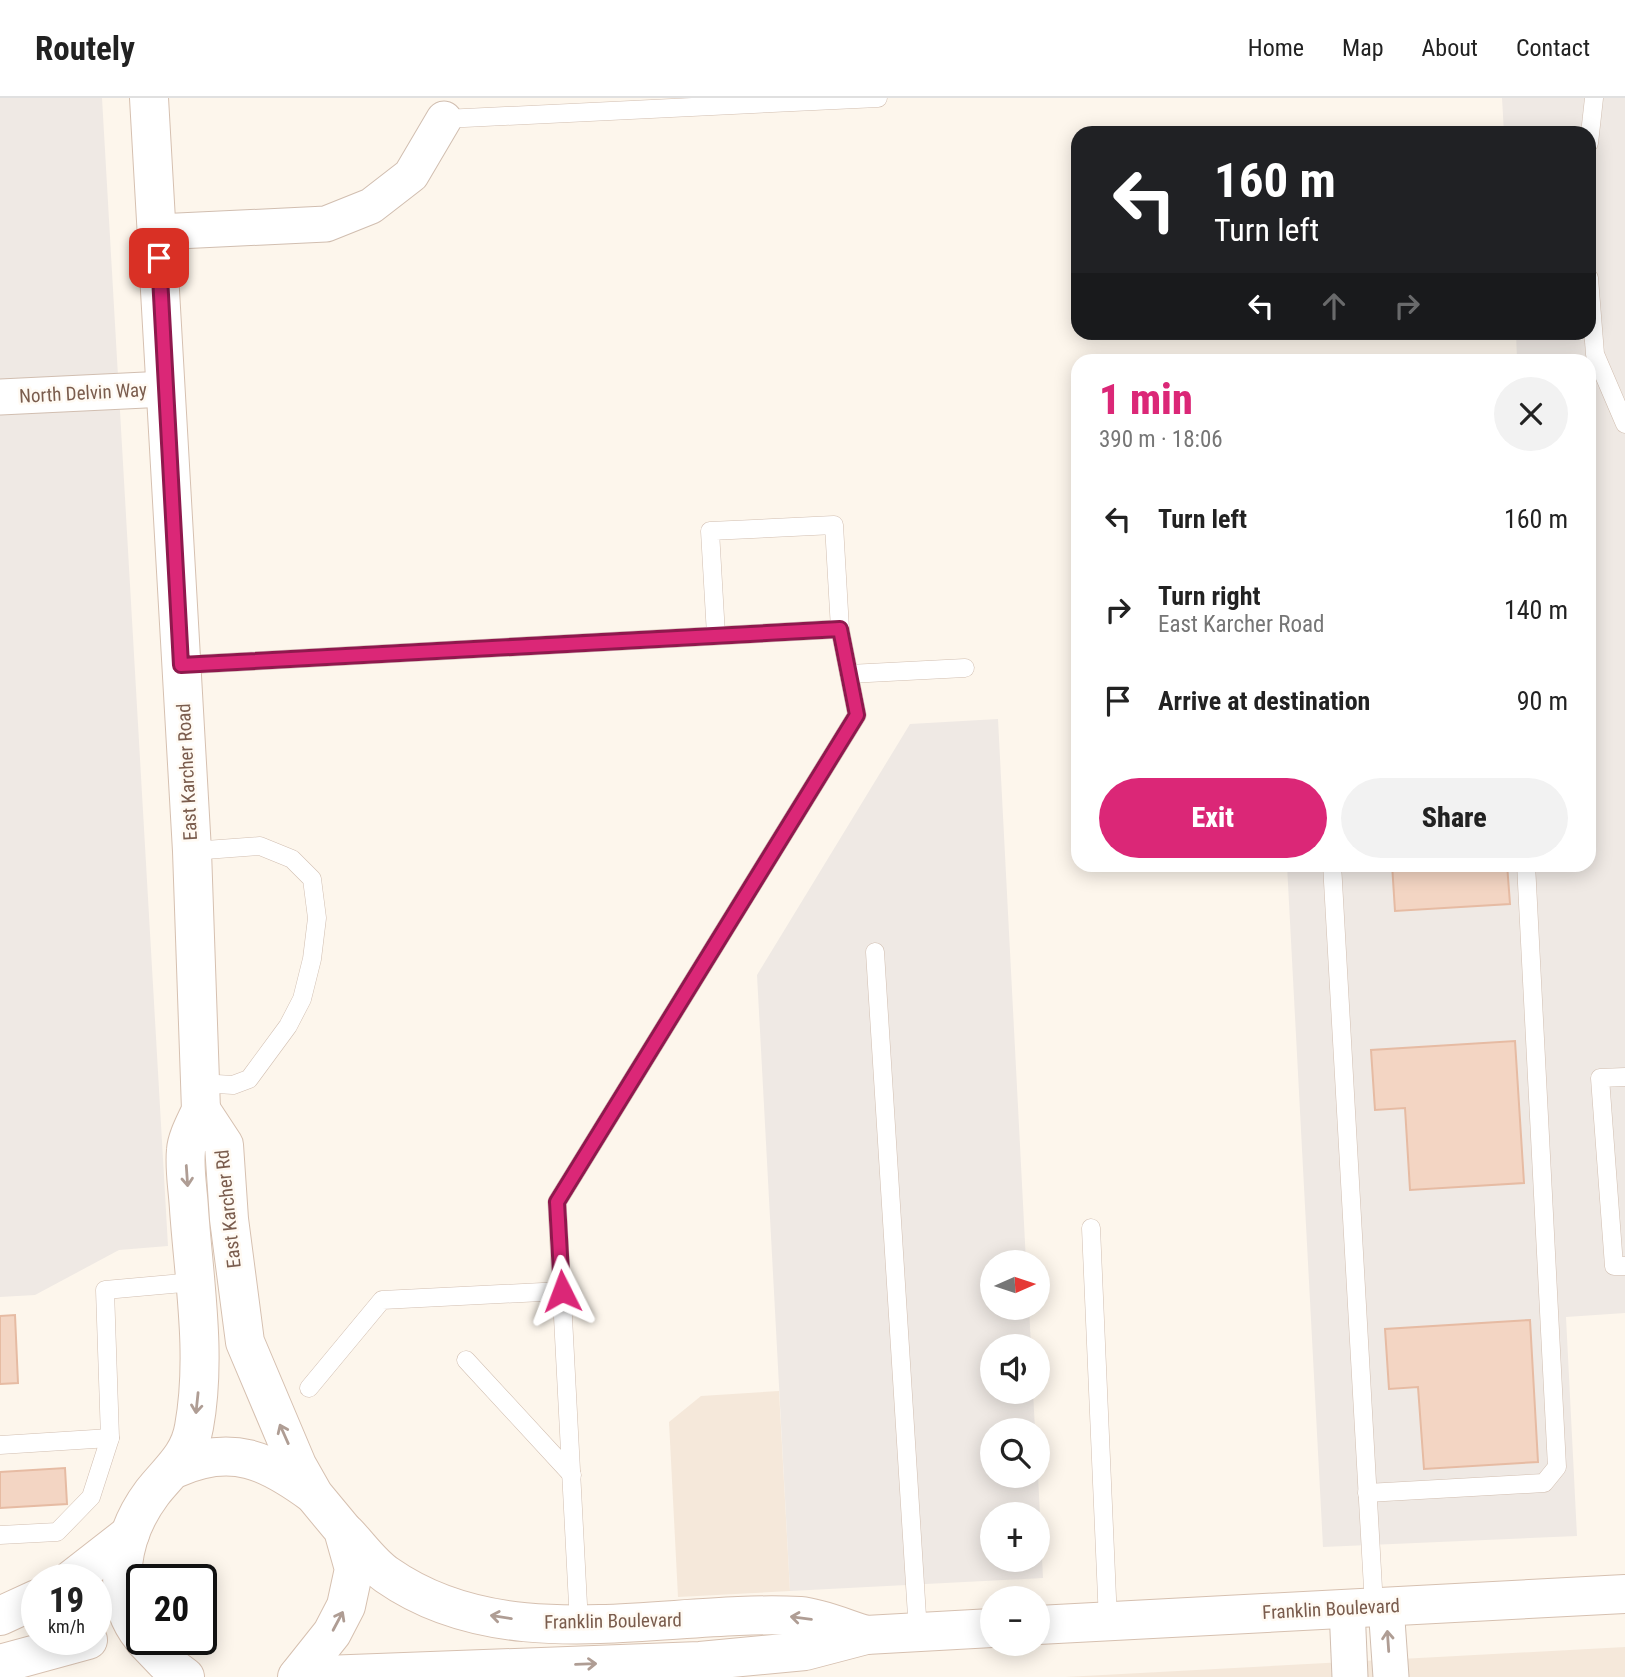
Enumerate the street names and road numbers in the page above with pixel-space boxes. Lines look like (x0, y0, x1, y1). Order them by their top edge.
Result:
street label: North Delvin Way (19, 378, 148, 408)
street label: East Karcher Road (172, 703, 202, 841)
street label: East Karcher Rd (210, 1149, 246, 1269)
street label: Franklin Boulevard (1262, 1594, 1400, 1624)
street label: Franklin Boulevard (544, 1608, 682, 1634)

